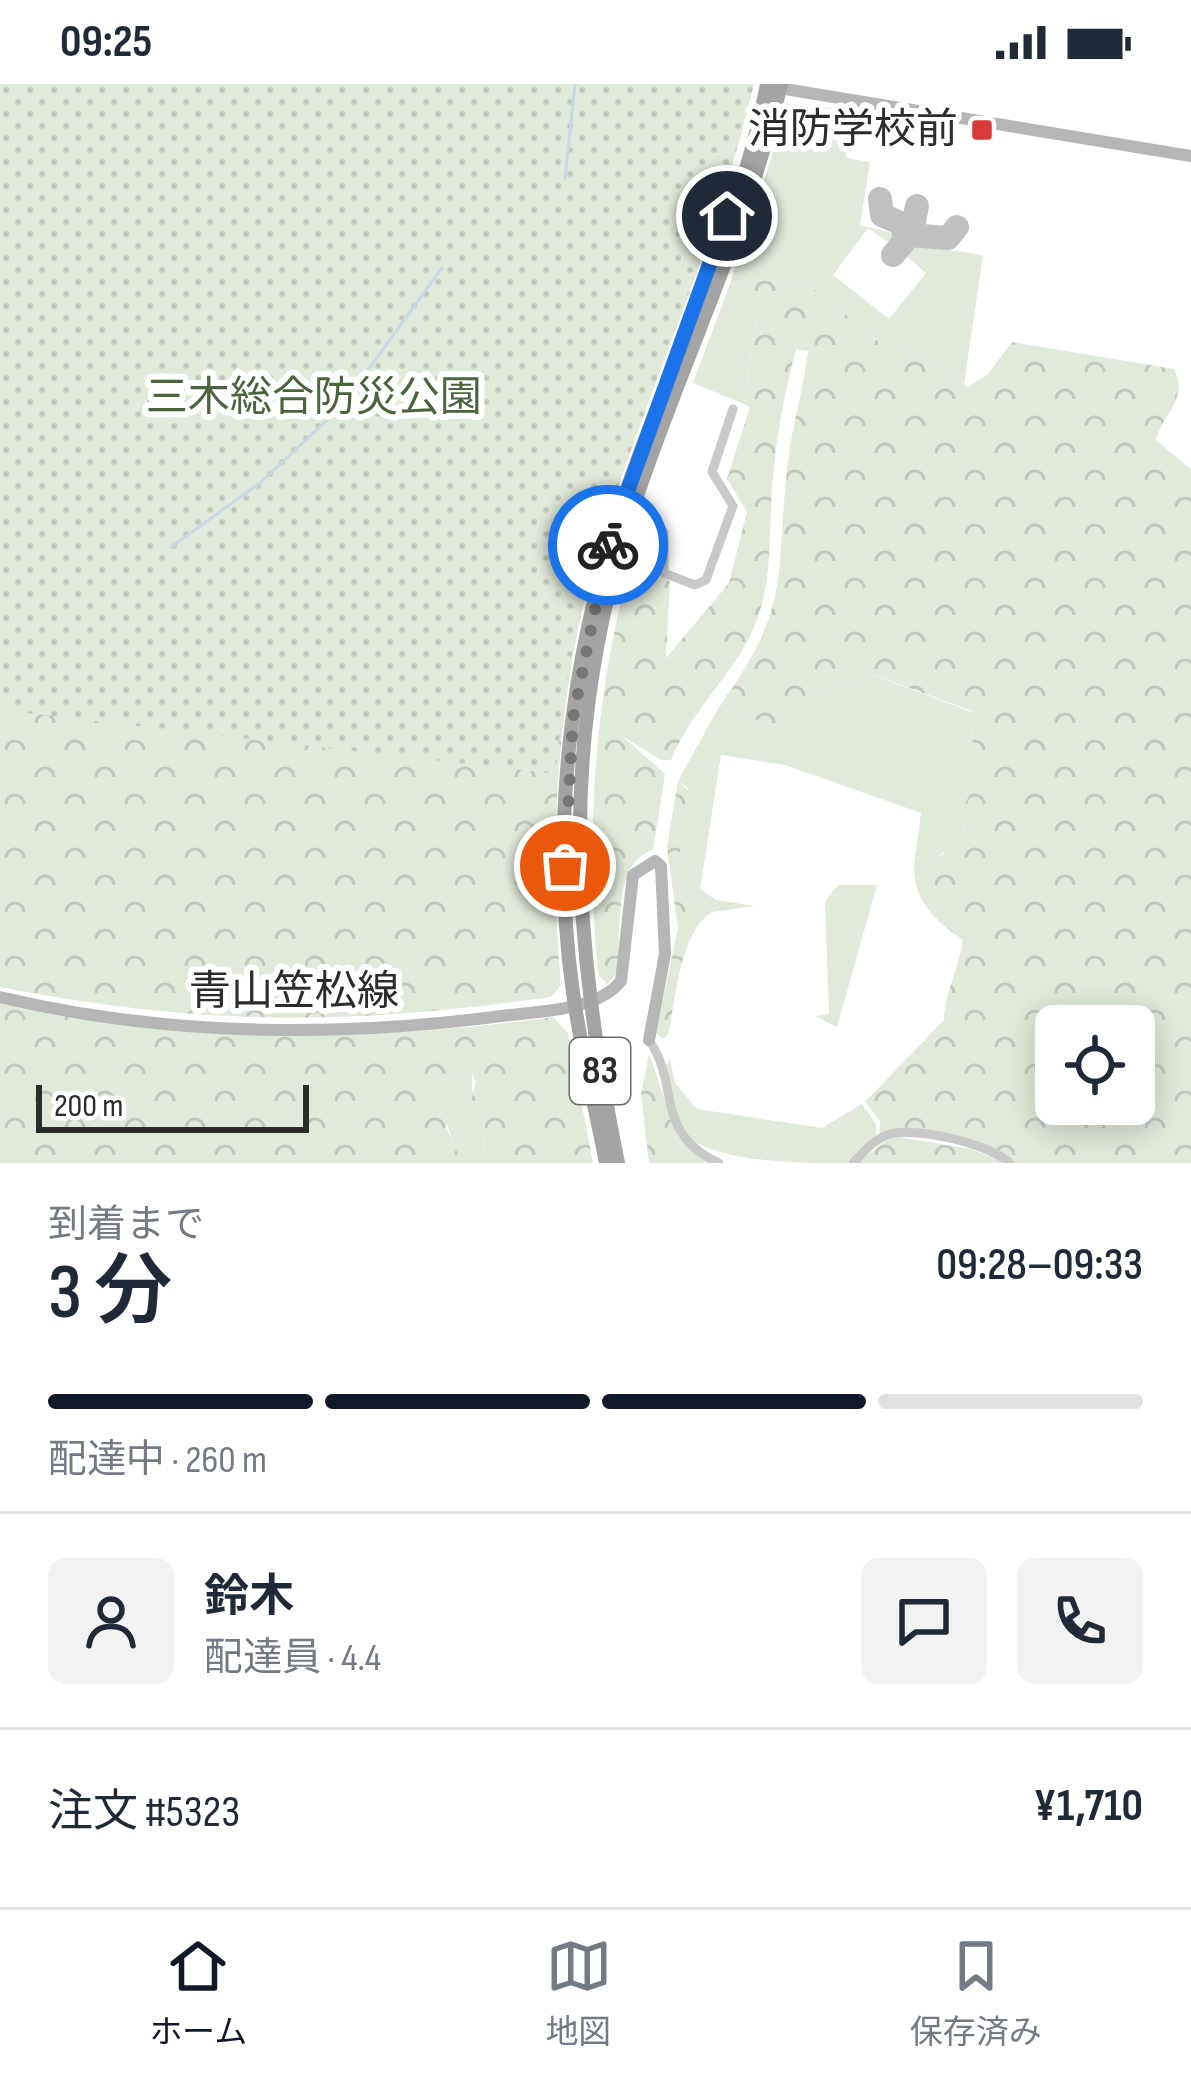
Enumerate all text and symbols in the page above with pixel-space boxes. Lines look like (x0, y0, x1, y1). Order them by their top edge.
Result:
text: 09:25 (60, 15, 152, 70)
place label: 消防学校前 (748, 105, 958, 156)
marker: 消防学校前 (969, 117, 995, 143)
pin (676, 165, 778, 267)
icon: home (694, 183, 760, 249)
park label: 三木総合防災公園 (146, 373, 482, 424)
courier (548, 485, 668, 605)
icon: bike (575, 512, 641, 578)
pin (514, 815, 616, 917)
icon: bag (532, 833, 598, 899)
street label: 青山笠松線 (189, 967, 399, 1018)
map controls (1035, 1005, 1155, 1125)
button: locate (1035, 1005, 1155, 1125)
road number: 83 (570, 1038, 630, 1104)
scale bar (36, 1079, 309, 1132)
text: 200 m (54, 1086, 123, 1126)
text: 到着まで (48, 1202, 204, 1249)
text: 09:28–09:33 (936, 1238, 1143, 1293)
text: 3 分 (48, 1247, 172, 1340)
text: 配達中 · 260 m (48, 1437, 267, 1484)
button: person (48, 1558, 174, 1684)
button: chat (861, 1558, 987, 1684)
button: phone (1017, 1558, 1143, 1684)
text: 鈴木 (204, 1570, 294, 1625)
text: 配達員 · 4.4 (204, 1635, 381, 1682)
text: ¥1,710 (1034, 1779, 1143, 1834)
text: 注文 #5323 (48, 1785, 240, 1840)
tab: ホーム (149, 1933, 247, 2053)
tab: 地図 (546, 1933, 612, 2053)
tab: 保存済み (910, 1933, 1042, 2053)

